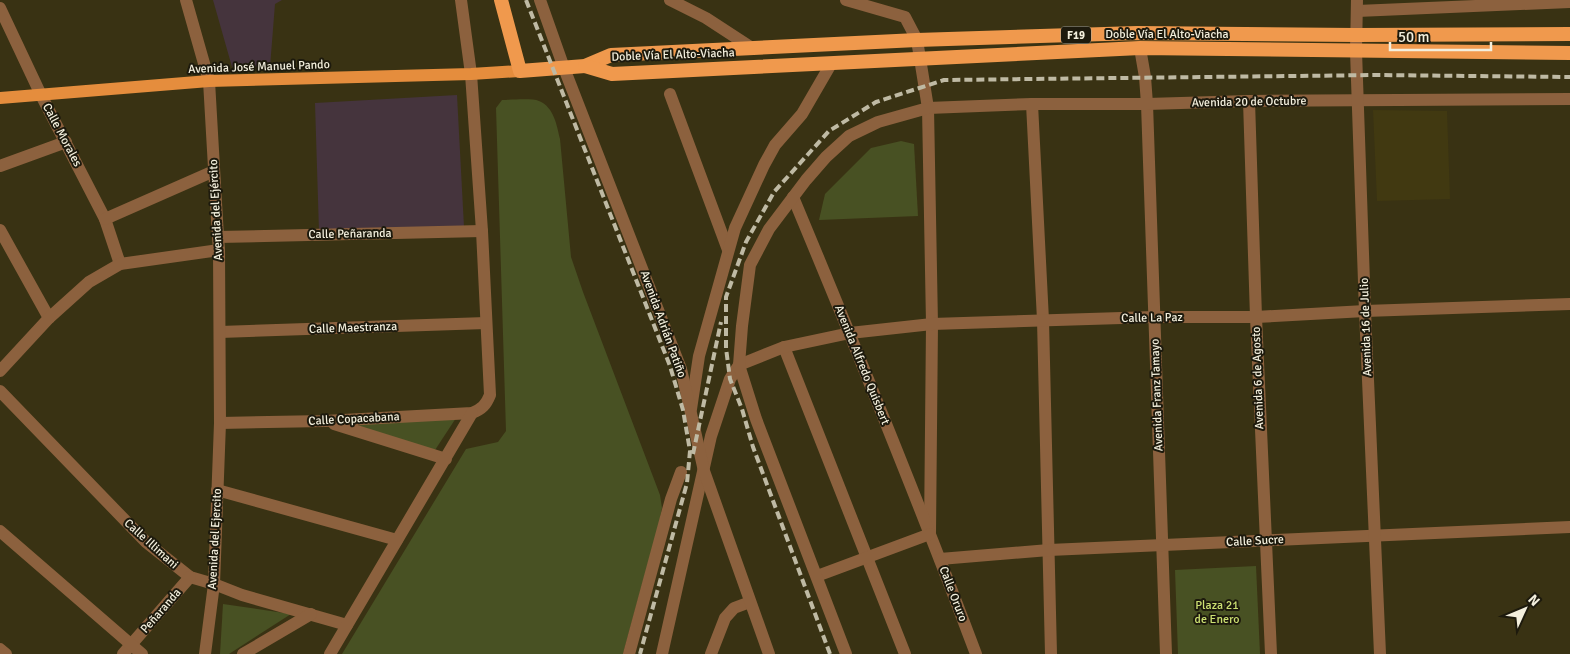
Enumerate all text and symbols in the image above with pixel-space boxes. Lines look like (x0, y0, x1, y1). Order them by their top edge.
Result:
scale bar (1390, 20, 1491, 52)
road number: F19 (1061, 26, 1091, 44)
street label: Doble Vía El Alto-Viacha (1105, 27, 1229, 42)
text: 50 m (1398, 28, 1429, 46)
street label: Doble Vía El Alto-Viacha (611, 45, 735, 65)
street label: Avenida José Manuel Pando (188, 57, 330, 77)
street label: Avenida 20 de Octubre (1191, 93, 1307, 111)
street label: Calle Morales (39, 101, 85, 169)
street label: Avenida del Ejército (206, 159, 226, 261)
street label: Calle Peñaranda (308, 226, 392, 242)
street label: Avenida Adrián Patiño (637, 268, 689, 380)
street label: Avenida 16 de Julio (1357, 277, 1375, 377)
street label: Avenida Alfredo Quisbert (831, 303, 893, 427)
street label: Calle La Paz (1121, 310, 1183, 326)
street label: Calle Maestranza (309, 319, 397, 337)
street label: Avenida 6 de Agosto (1249, 326, 1267, 430)
street label: Avenida Franz Tamayo (1148, 338, 1166, 452)
street label: Calle Copacabana (308, 409, 400, 429)
street label: Avenida del Ejercito (205, 488, 225, 590)
street label: Calle Illimani (121, 516, 181, 572)
street label: Calle Sucre (1226, 532, 1284, 550)
street label: Calle Oruro (936, 564, 970, 624)
north arrow (1500, 584, 1550, 634)
street label: Peñaranda (137, 586, 185, 636)
text: N (1524, 591, 1543, 610)
park label: Plaza 21 de Enero (1195, 598, 1239, 627)

